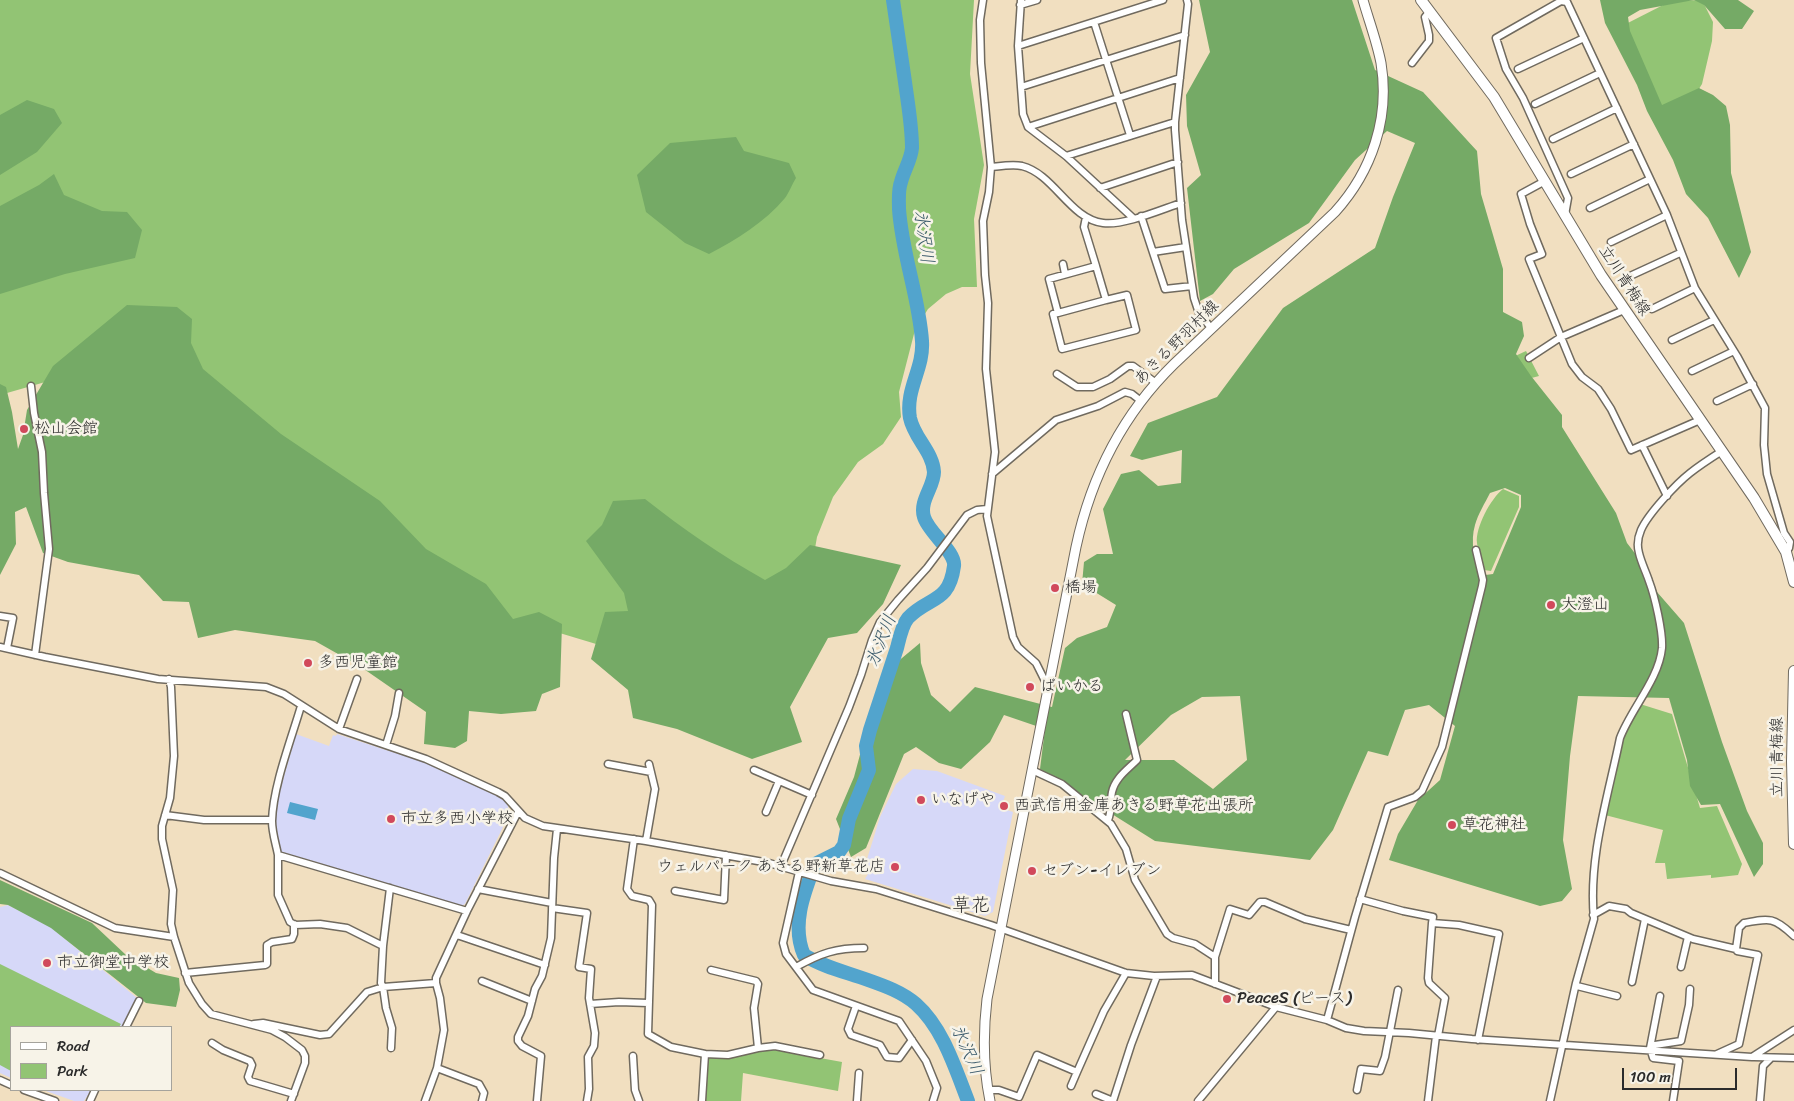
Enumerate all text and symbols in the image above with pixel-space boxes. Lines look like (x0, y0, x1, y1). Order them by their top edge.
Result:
water label: 氷沢川 (909, 209, 937, 265)
street label: 立川青梅線 (1594, 242, 1654, 320)
street label: あきる野羽村線 (1131, 297, 1223, 389)
place label: 松山会館 (34, 419, 98, 439)
marker: 松山会館 (18, 423, 30, 435)
place label: 橋場 (1065, 578, 1097, 598)
marker: 橋場 (1049, 582, 1061, 594)
place label: 大澄山 (1561, 595, 1609, 615)
marker: 大澄山 (1545, 599, 1557, 611)
water label: 氷沢川 (862, 612, 902, 670)
place label: 多西児童館 (318, 653, 398, 673)
marker: 多西児童館 (302, 657, 314, 669)
place label: ばいかる (1040, 677, 1104, 697)
marker: ばいかる (1024, 681, 1036, 693)
street label: 立川青梅線 (1768, 717, 1788, 797)
place label: いなげや (931, 790, 995, 810)
marker: いなげや (915, 794, 927, 806)
place label: 西武信用金庫あきる野草花出張所 (1014, 796, 1254, 816)
marker: 西武信用金庫あきる野草花出張所 (998, 800, 1010, 812)
place label: 市立多西小学校 (401, 809, 513, 829)
marker: 市立多西小学校 (385, 813, 397, 825)
place label: 草花神社 (1462, 815, 1526, 835)
marker: 草花神社 (1446, 819, 1458, 831)
place label: ウェルパーク あきる野新草花店 (657, 857, 885, 877)
marker: ウェルパーク あきる野新草花店 (889, 861, 901, 873)
place label: セブン-イレブン (1042, 861, 1161, 881)
marker: セブン-イレブン (1026, 865, 1038, 877)
district label: 草花 (952, 895, 990, 917)
place label: 市立御堂中学校 (57, 953, 169, 973)
marker: 市立御堂中学校 (41, 957, 53, 969)
place label: PeaceS (ピース) (1237, 989, 1351, 1009)
marker: PeaceS (ピース) (1221, 993, 1233, 1005)
water label: 氷沢川 (945, 1021, 987, 1079)
legend (10, 1026, 172, 1091)
text: Road (57, 1033, 89, 1059)
text: Park (57, 1058, 88, 1084)
scale bar (1624, 1058, 1739, 1090)
text: 100 m (1630, 1064, 1671, 1090)

